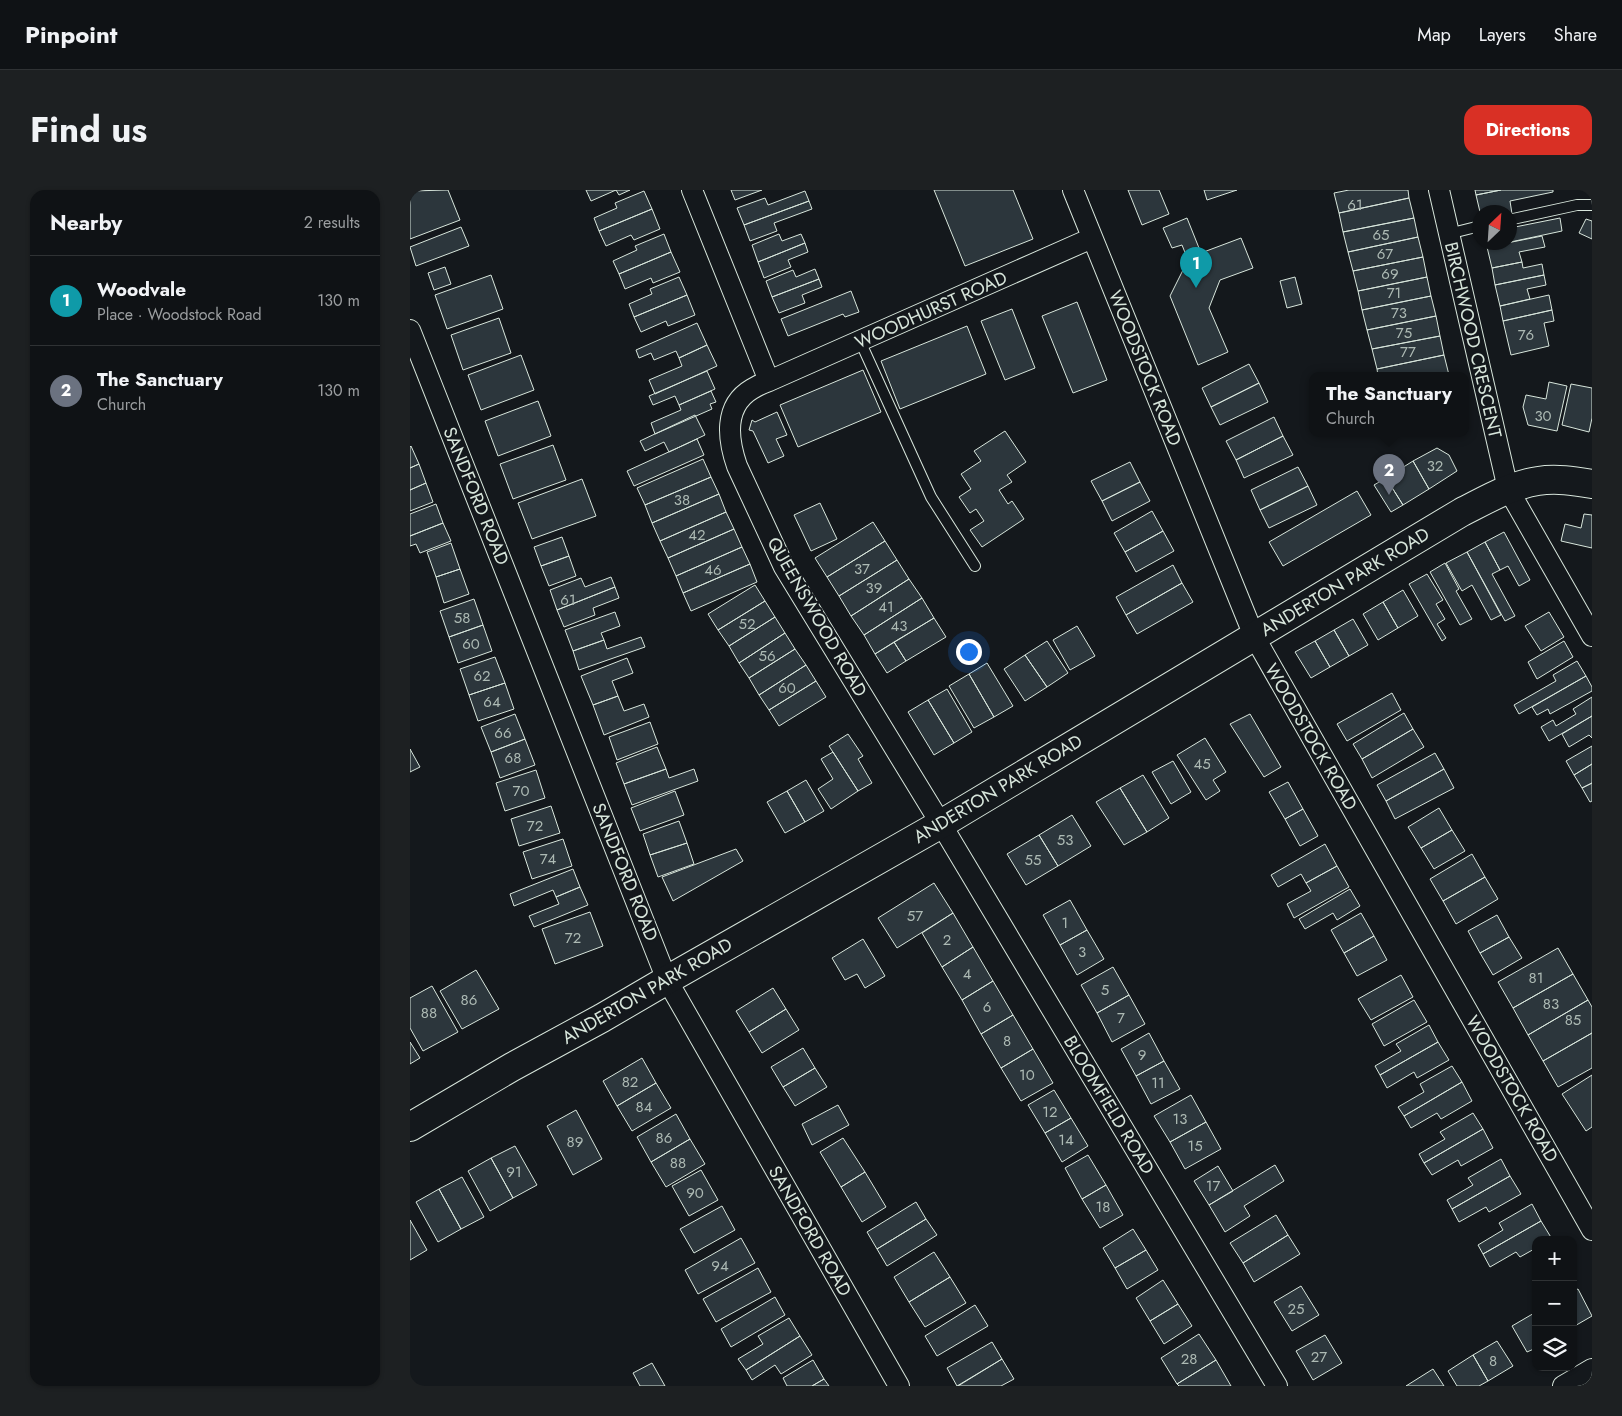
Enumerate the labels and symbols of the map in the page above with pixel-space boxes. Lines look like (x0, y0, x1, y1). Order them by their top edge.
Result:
house number: 61 (1347, 194, 1363, 216)
north arrow (1472, 205, 1517, 250)
house number: 65 (1372, 224, 1390, 246)
street label: BIRCHWOOD CRESCENT (1438, 240, 1508, 441)
house number: 67 (1377, 243, 1393, 265)
pin: 1 (1180, 247, 1212, 288)
house number: 69 (1381, 263, 1399, 285)
street label: WOODHURST ROAD (851, 265, 1011, 355)
house number: 71 (1387, 282, 1401, 304)
street label: WOODSTOCK ROAD (1102, 286, 1188, 450)
house number: 73 (1391, 302, 1407, 324)
house number: 75 (1396, 322, 1412, 344)
house number: 76 (1518, 324, 1534, 346)
house number: 77 (1400, 341, 1416, 363)
house number: 30 (1534, 405, 1552, 427)
street label: SANDFORD ROAD (436, 423, 516, 569)
pin: 2 (1373, 454, 1405, 495)
house number: 32 (1427, 455, 1443, 477)
house number: 38 (674, 489, 690, 511)
street label: ANDERTON PARK ROAD (1256, 521, 1434, 643)
house number: 42 (688, 524, 706, 546)
street label: QUEENSWOOD ROAD (761, 532, 873, 702)
house number: 37 (854, 558, 870, 580)
house number: 46 (704, 559, 722, 581)
house number: 39 (866, 577, 882, 599)
house number: 61 (560, 589, 576, 611)
house number: 41 (878, 596, 894, 618)
house number: 58 (454, 607, 470, 629)
house number: 52 (739, 613, 756, 635)
house number: 43 (891, 615, 907, 637)
house number: 60 (462, 633, 480, 655)
your location (956, 639, 982, 665)
house number: 56 (758, 645, 776, 667)
street label: WOODSTOCK ROAD (1258, 659, 1364, 815)
house number: 62 (473, 665, 491, 687)
house number: 60 (778, 677, 796, 699)
house number: 64 (483, 691, 501, 713)
house number: 66 (494, 722, 512, 744)
street label: ANDERTON PARK ROAD (909, 728, 1087, 850)
house number: 68 (505, 747, 521, 769)
house number: 45 (1193, 753, 1211, 775)
house number: 70 (513, 780, 529, 802)
street label: SANDFORD ROAD (585, 799, 665, 945)
house number: 72 (527, 815, 543, 837)
house number: 53 (1057, 829, 1073, 851)
house number: 74 (540, 848, 557, 870)
house number: 55 (1025, 849, 1041, 871)
house number: 57 (907, 905, 923, 927)
house number: 1 (1062, 912, 1068, 934)
house number: 72 (565, 927, 581, 949)
house number: 2 (943, 929, 951, 951)
street label: ANDERTON PARK ROAD (557, 931, 737, 1051)
house number: 3 (1078, 941, 1086, 963)
house number: 4 (963, 963, 972, 985)
house number: 81 (1529, 967, 1543, 989)
house number: 5 (1101, 979, 1109, 1001)
house number: 86 (461, 989, 477, 1011)
house number: 83 (1543, 993, 1559, 1015)
house number: 6 (983, 996, 991, 1018)
house number: 88 (421, 1002, 437, 1024)
house number: 7 (1117, 1007, 1125, 1029)
house number: 85 (1565, 1009, 1581, 1031)
street label: WOODSTOCK ROAD (1459, 1011, 1565, 1167)
house number: 8 (1003, 1030, 1011, 1052)
street label: BLOOMFIELD ROAD (1057, 1031, 1161, 1179)
house number: 9 (1138, 1044, 1146, 1066)
house number: 10 (1019, 1064, 1035, 1086)
house number: 82 (622, 1071, 638, 1093)
house number: 11 (1151, 1072, 1165, 1094)
house number: 84 (636, 1096, 653, 1118)
house number: 12 (1042, 1101, 1058, 1123)
house number: 13 (1173, 1108, 1187, 1130)
house number: 86 (656, 1127, 672, 1149)
house number: 14 (1058, 1129, 1074, 1151)
house number: 89 (567, 1131, 583, 1153)
house number: 15 (1187, 1135, 1203, 1157)
house number: 88 (670, 1152, 686, 1174)
house number: 91 (506, 1161, 522, 1183)
street label: SANDFORD ROAD (762, 1161, 858, 1301)
house number: 17 (1206, 1175, 1220, 1197)
house number: 90 (686, 1182, 704, 1204)
house number: 18 (1096, 1196, 1110, 1218)
house number: 94 (711, 1255, 729, 1277)
house number: 25 (1288, 1298, 1305, 1320)
house number: 27 (1311, 1346, 1327, 1368)
house number: 28 (1181, 1348, 1197, 1370)
house number: 8 (1489, 1350, 1497, 1372)

